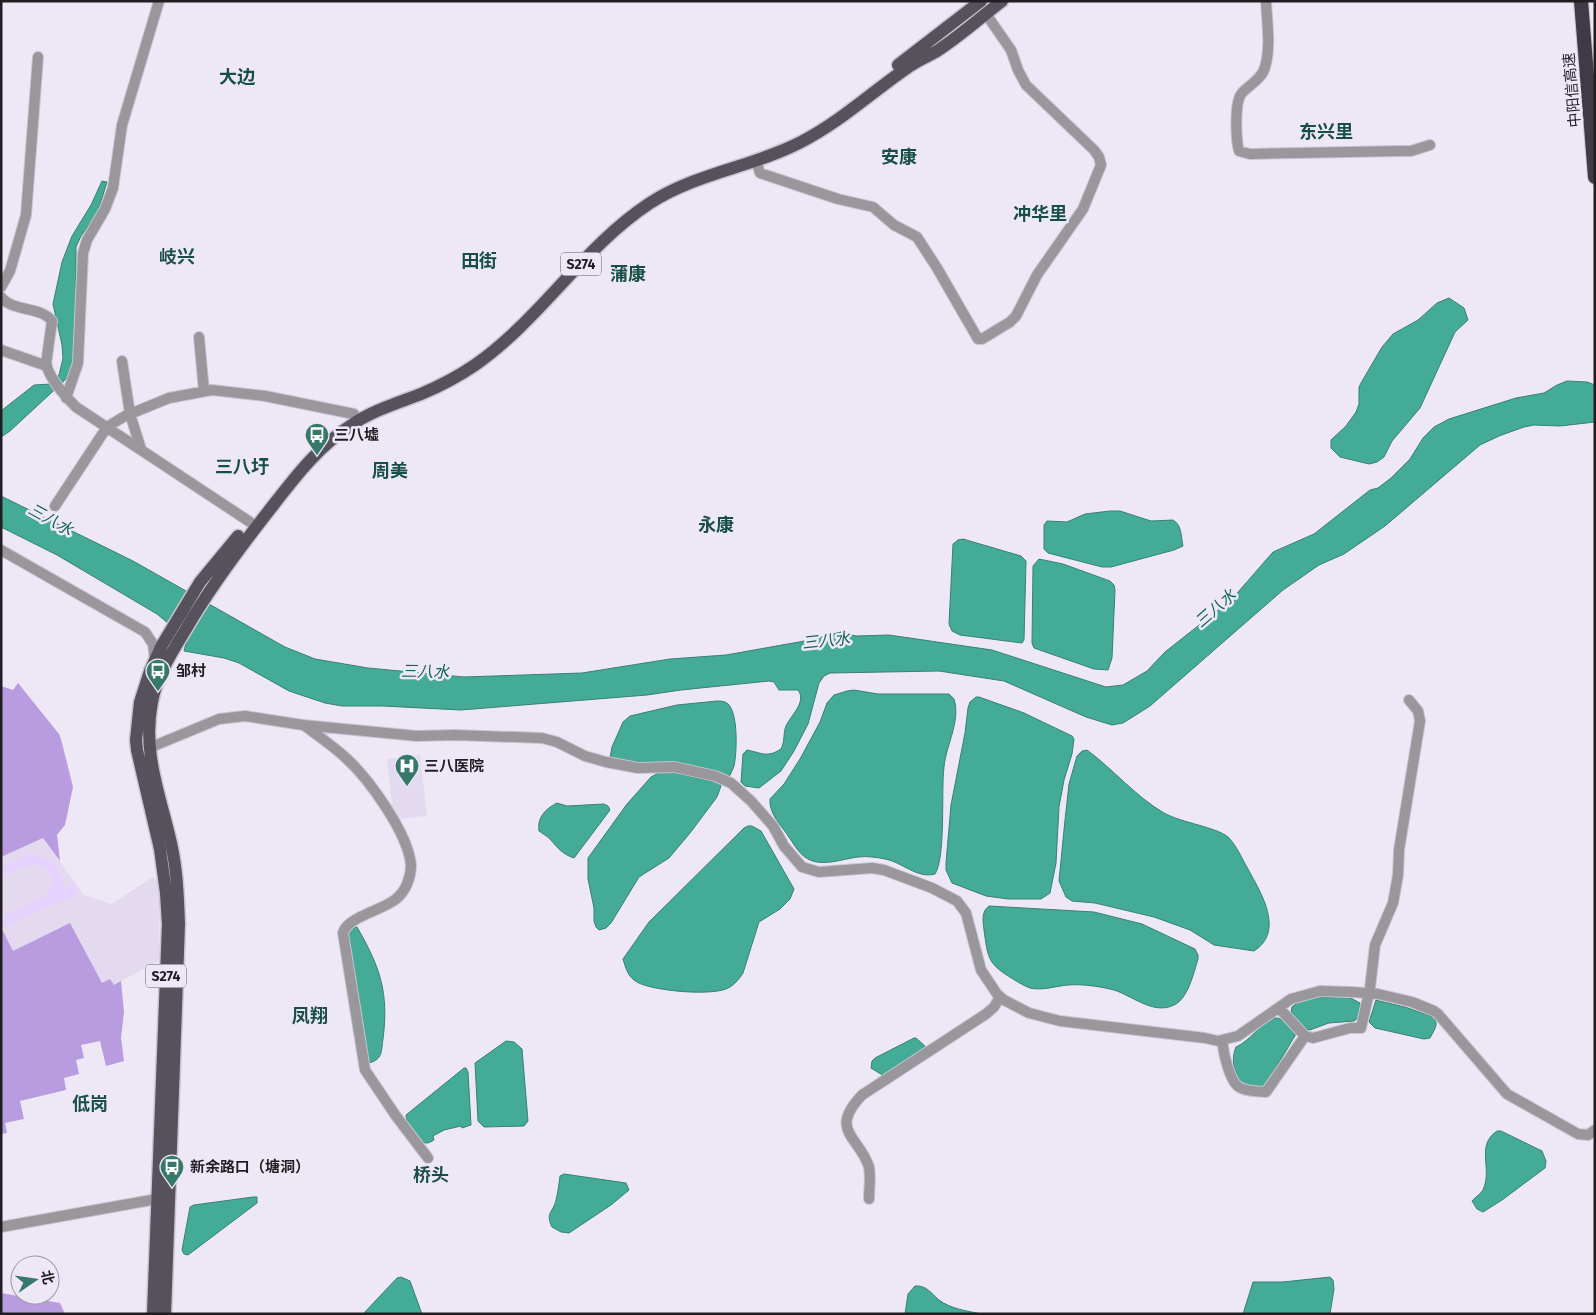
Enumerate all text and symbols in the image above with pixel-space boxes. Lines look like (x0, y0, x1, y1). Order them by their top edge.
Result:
street label: 中阳信高速 (1560, 52, 1584, 128)
district label: 大边 (219, 66, 256, 88)
district label: 东兴里 (1299, 121, 1353, 143)
district label: 安康 (881, 146, 917, 168)
district label: 冲华里 (1013, 203, 1067, 225)
district label: 岐兴 (159, 246, 195, 268)
district label: 田街 (461, 250, 497, 272)
road number: S274 (561, 252, 601, 276)
district label: 蒲康 (610, 263, 646, 285)
bus stop icon: 三八墟 (304, 422, 330, 456)
place label: 三八墟 (334, 426, 379, 444)
district label: 三八圩 (215, 456, 269, 478)
district label: 周美 (372, 460, 408, 482)
water label: 三八水 (25, 499, 77, 540)
district label: 永康 (698, 514, 734, 536)
water label: 三八水 (1191, 585, 1240, 631)
water label: 三八水 (801, 628, 852, 652)
bus stop icon: 邹村 (145, 658, 171, 692)
place label: 邹村 (176, 662, 206, 680)
water label: 三八水 (401, 662, 450, 681)
hospital icon: 三八医院 (394, 753, 420, 787)
place label: 三八医院 (424, 757, 484, 775)
road number: S274 (146, 964, 186, 988)
district label: 凤翔 (292, 1005, 328, 1027)
district label: 低岗 (72, 1093, 108, 1115)
bus stop icon: 新余路口（塘洞） (159, 1154, 185, 1188)
place label: 新余路口（塘洞） (190, 1158, 310, 1176)
district label: 桥头 (413, 1164, 449, 1186)
north arrow (10, 1255, 60, 1305)
text: 北 (37, 1268, 57, 1286)

